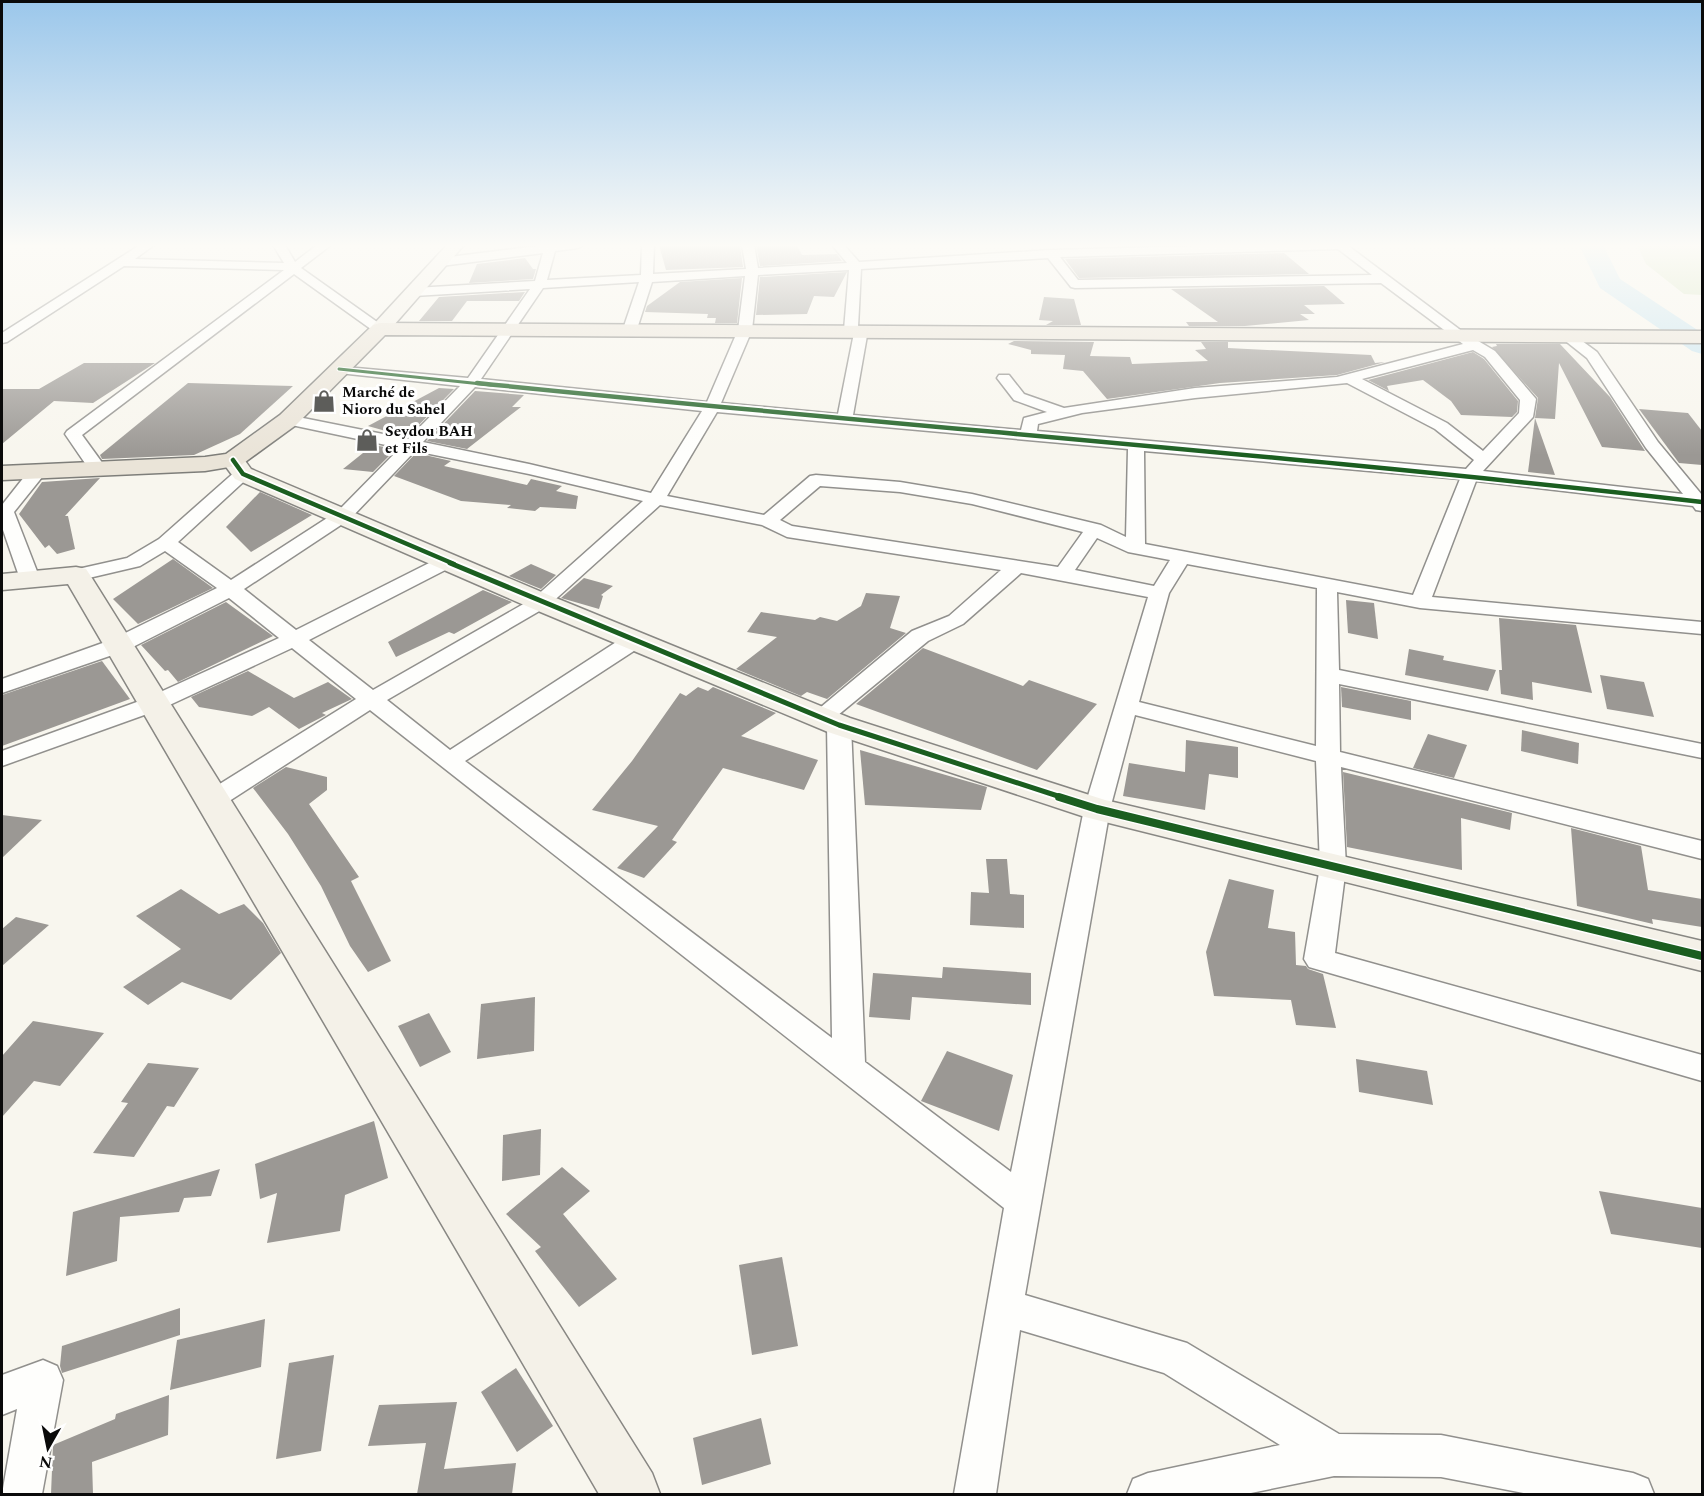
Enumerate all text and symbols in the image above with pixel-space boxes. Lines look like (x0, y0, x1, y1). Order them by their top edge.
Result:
place label: Marché de Nioro du Sahel (342, 381, 445, 421)
shop icon: Marché de Nioro du Sahel (311, 388, 337, 414)
place label: Seydou BAH et Fils (385, 420, 473, 460)
shop icon: Seydou BAH et Fils (354, 427, 380, 453)
north arrow (18, 1418, 78, 1478)
text: N (37, 1449, 54, 1475)

